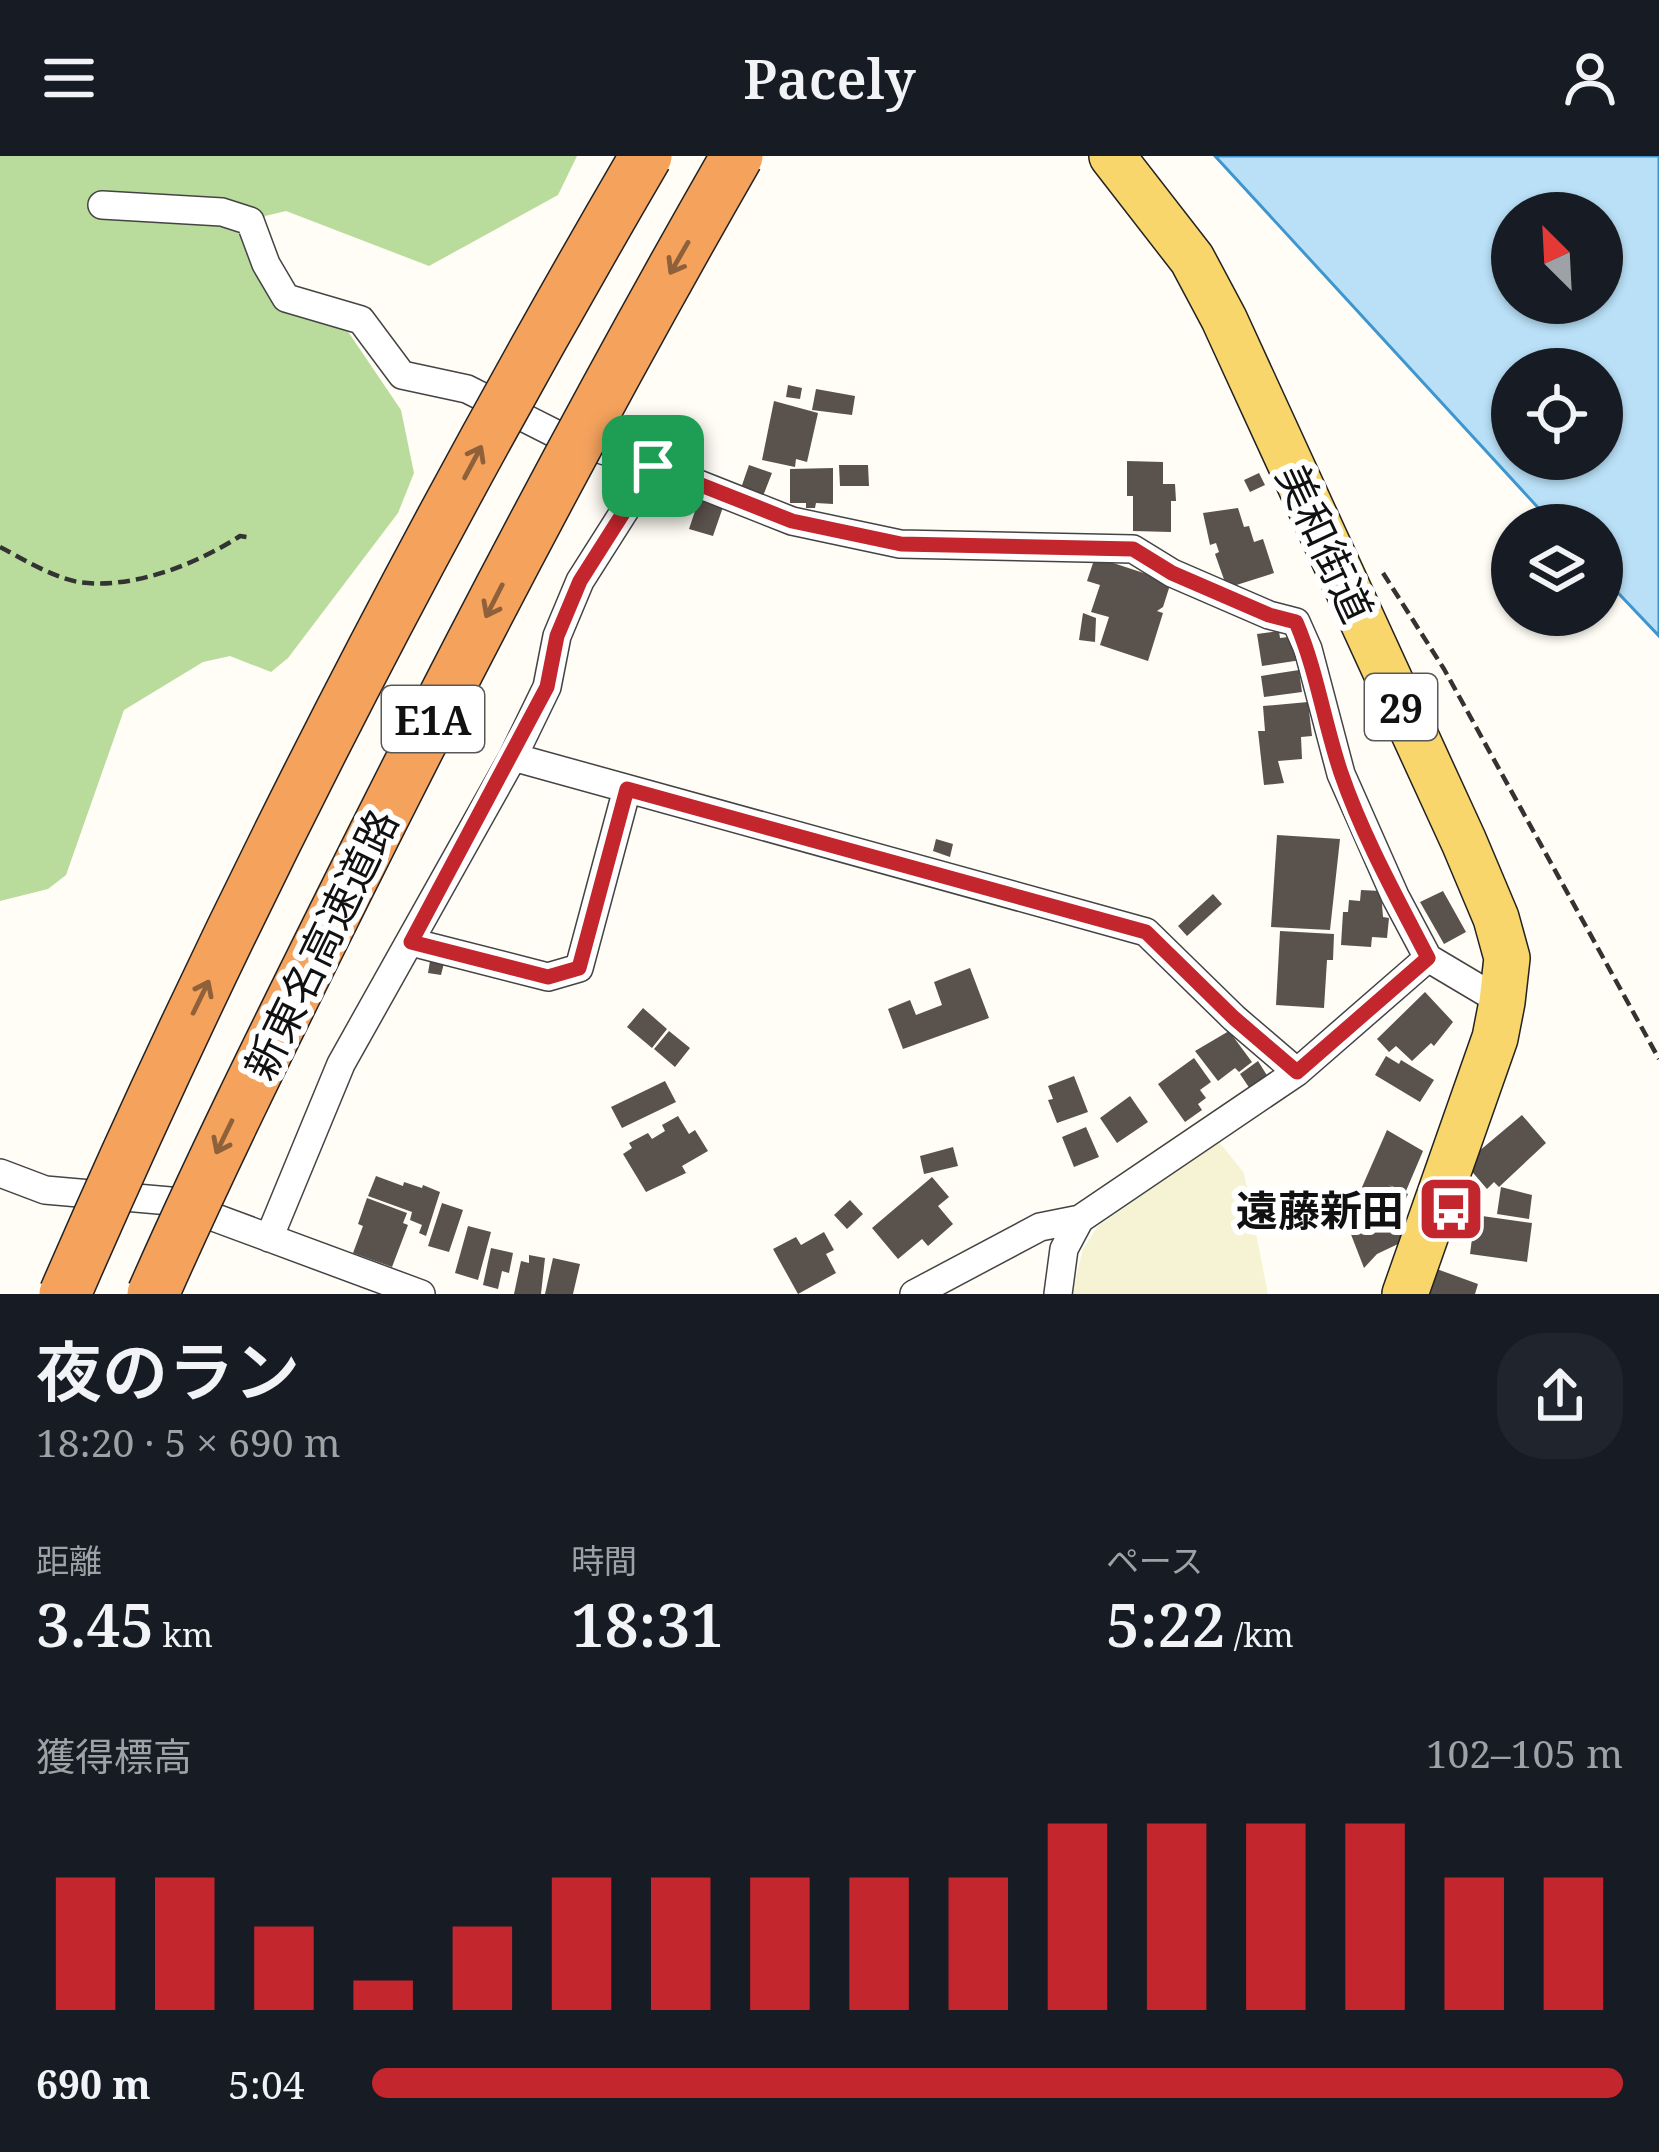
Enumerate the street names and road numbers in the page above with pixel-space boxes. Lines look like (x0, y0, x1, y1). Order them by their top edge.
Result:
street label: 美和街道 (1265, 455, 1387, 631)
road number: 29 (1365, 674, 1437, 740)
road number: E1A (382, 686, 484, 752)
street label: 新東名高速道路 (230, 799, 410, 1089)

